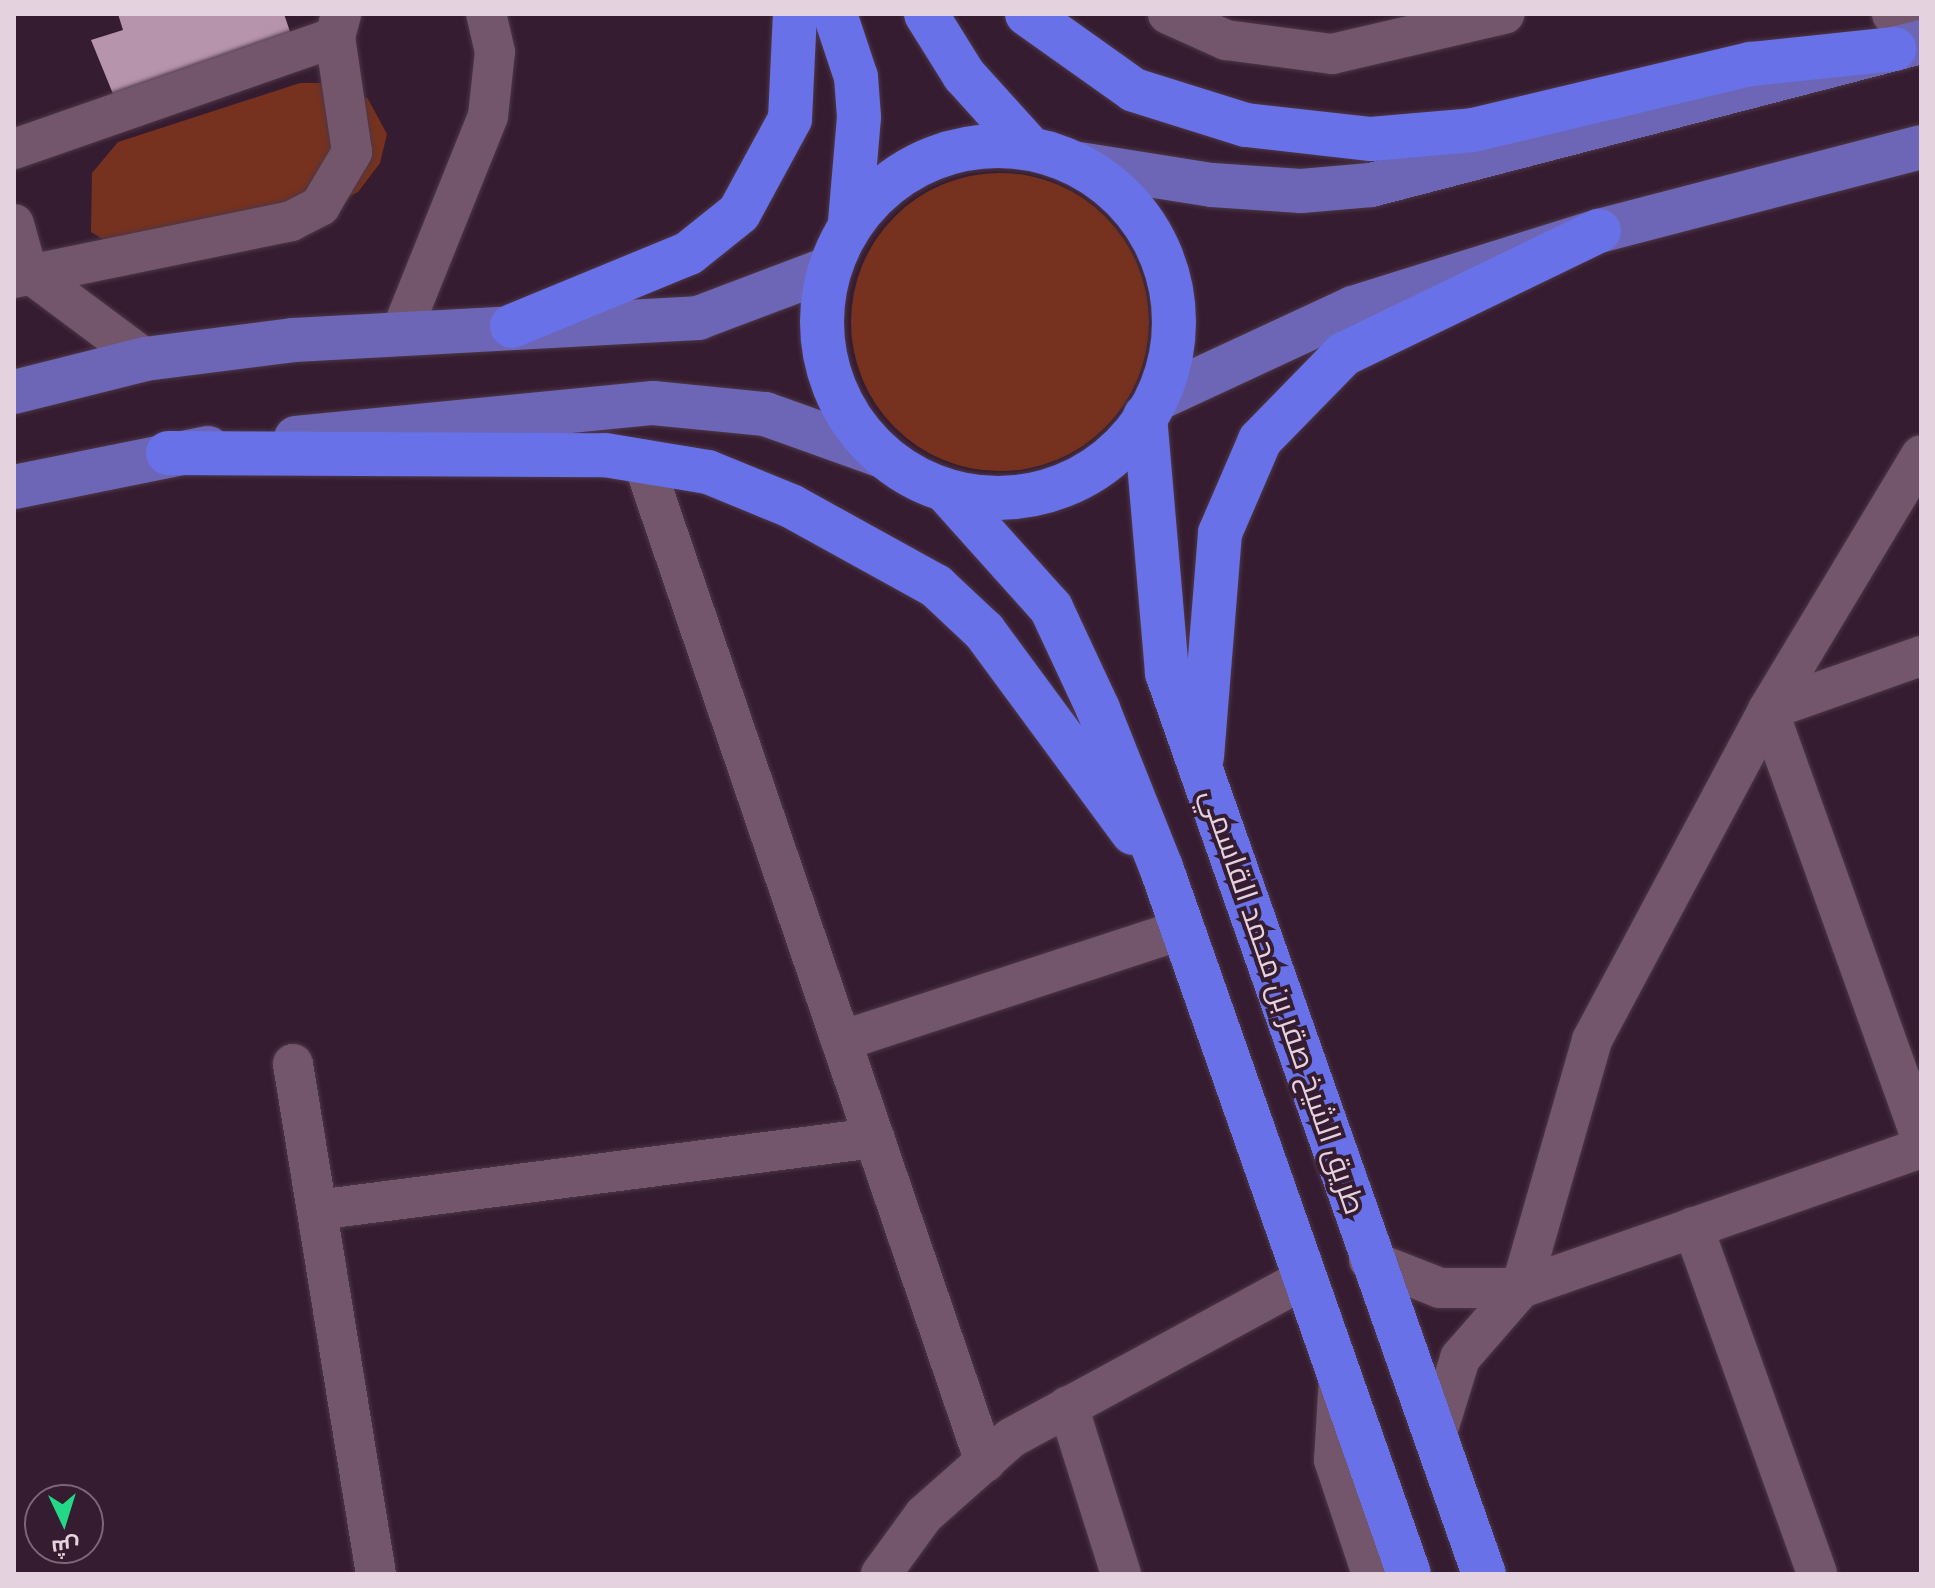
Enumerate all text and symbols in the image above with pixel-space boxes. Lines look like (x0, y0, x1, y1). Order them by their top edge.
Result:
street label: طريق الشيخ صقر بن محمد القاسمي (1192, 785, 1372, 1219)
north arrow (24, 1484, 104, 1564)
text: ش (50, 1529, 81, 1564)

